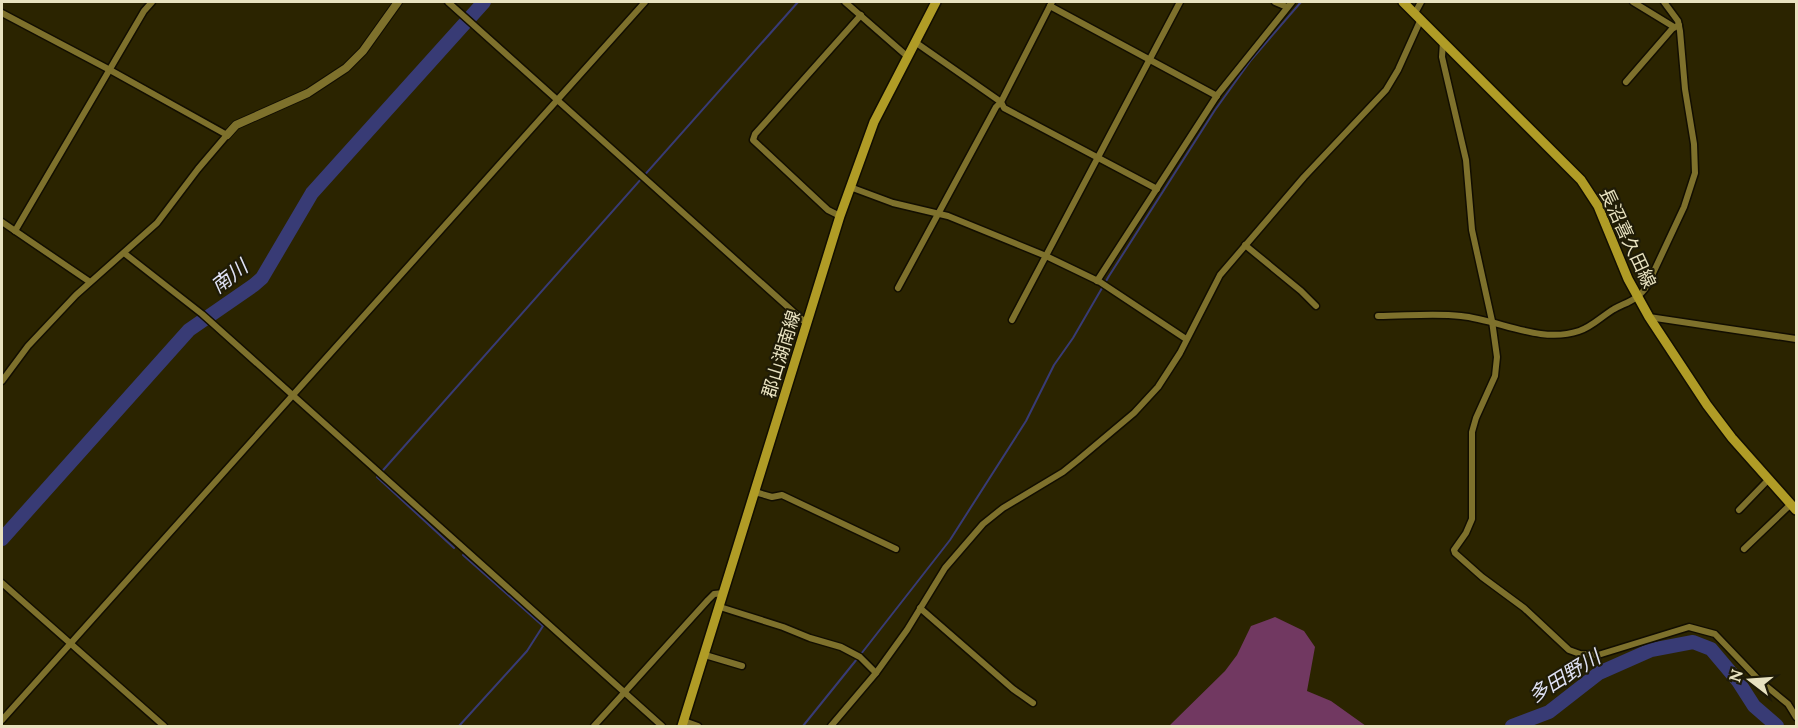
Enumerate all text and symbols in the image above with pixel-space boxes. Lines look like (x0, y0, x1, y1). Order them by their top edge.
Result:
street label: 長沼喜久田線 (1595, 184, 1661, 292)
water label: 南川 (206, 253, 254, 298)
street label: 郡山湖南線 (757, 308, 805, 400)
water label: 多田野川 (1523, 643, 1606, 708)
north arrow (1720, 650, 1780, 710)
text: N (1724, 667, 1747, 684)

